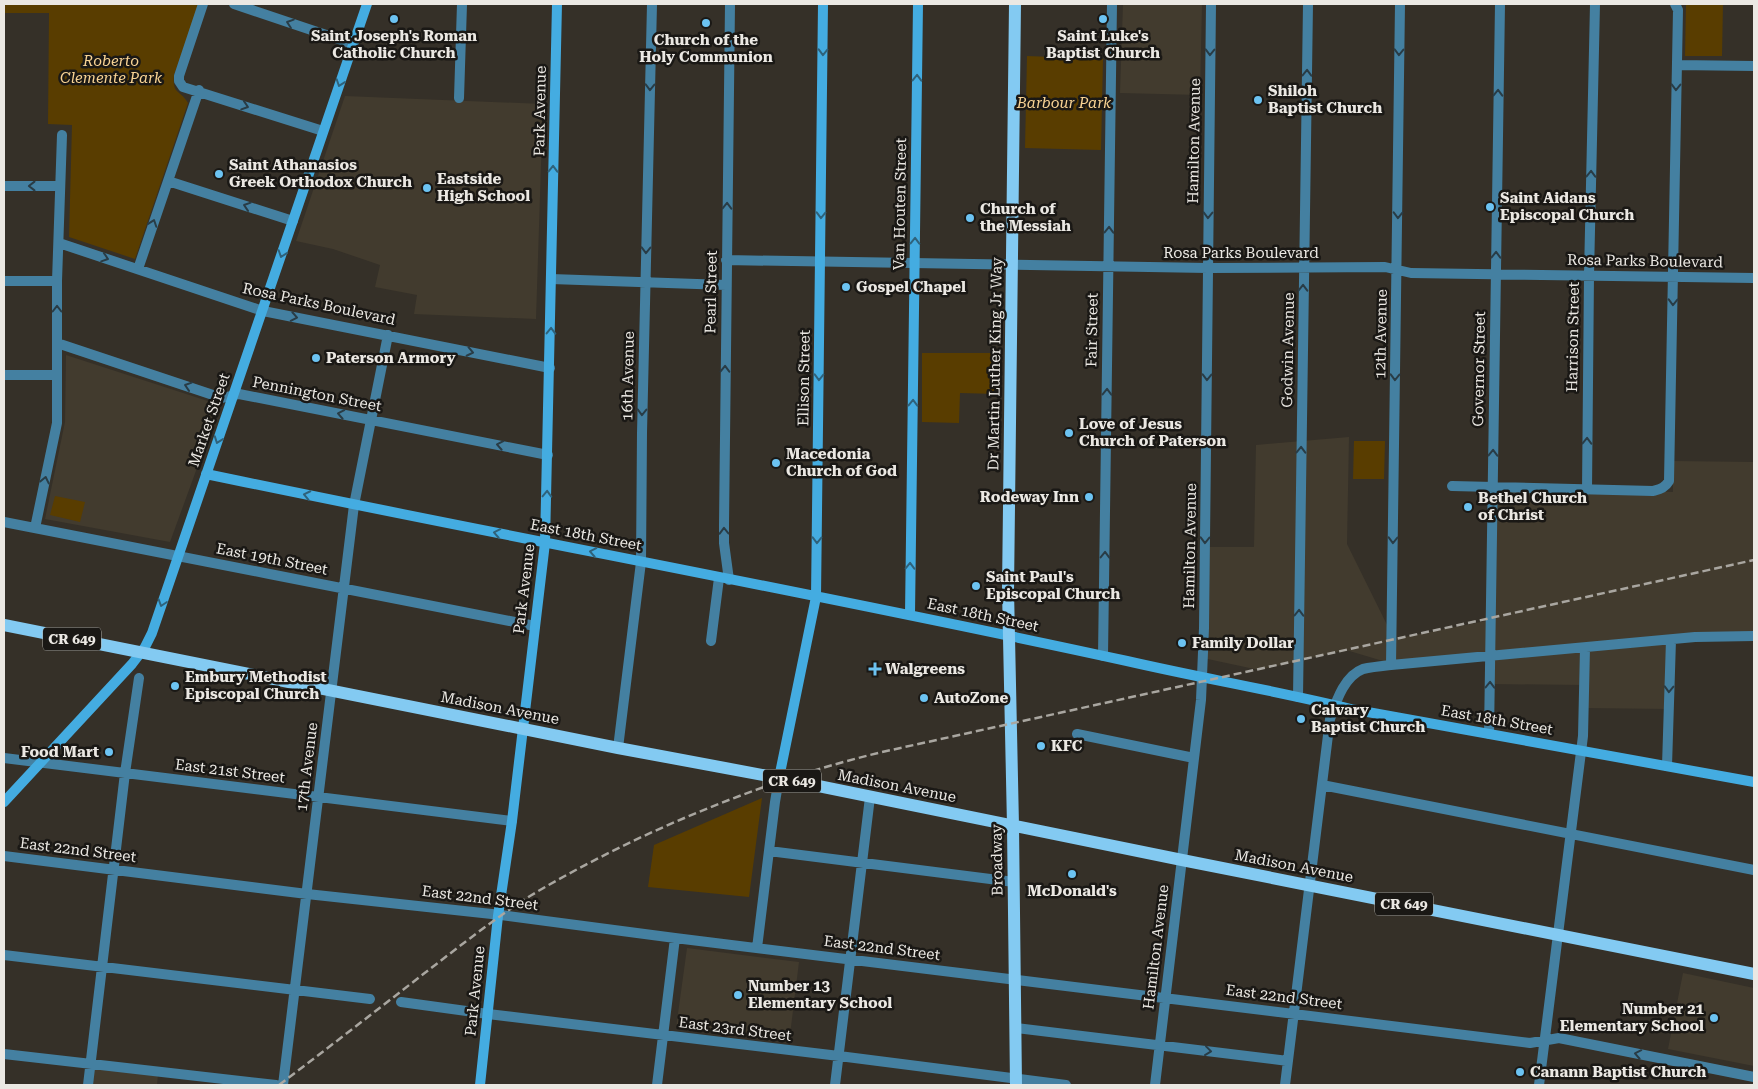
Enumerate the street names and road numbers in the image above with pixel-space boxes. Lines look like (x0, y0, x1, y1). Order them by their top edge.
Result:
street label: Park Avenue (530, 66, 550, 156)
street label: Hamilton Avenue (1184, 78, 1204, 204)
street label: Van Houten Street (890, 137, 910, 270)
street label: Rosa Parks Boulevard (1163, 244, 1319, 262)
street label: Pearl Street (701, 250, 721, 334)
street label: Rosa Parks Boulevard (1567, 251, 1723, 271)
street label: Dr Martin Luther King Jr Way (984, 257, 1006, 471)
street label: Rosa Parks Boulevard (241, 279, 397, 329)
street label: Harrison Street (1563, 281, 1583, 392)
street label: 12th Avenue (1371, 289, 1391, 379)
street label: Fair Street (1082, 292, 1102, 367)
street label: Godwin Avenue (1278, 292, 1298, 408)
street label: Governor Street (1469, 311, 1489, 427)
street label: Ellison Street (794, 329, 814, 426)
street label: 16th Avenue (618, 331, 638, 421)
street label: Market Street (185, 370, 234, 469)
street label: Pennington Street (251, 373, 384, 415)
street label: Hamilton Avenue (1180, 483, 1200, 609)
street label: East 18th Street (529, 515, 644, 555)
street label: East 19th Street (215, 539, 330, 579)
street label: Park Avenue (510, 543, 538, 635)
street label: East 18th Street (926, 594, 1041, 636)
road number: CR 649 (43, 628, 101, 650)
street label: Madison Avenue (439, 688, 561, 728)
street label: East 18th Street (1440, 701, 1555, 739)
street label: 17th Avenue (293, 721, 321, 813)
street label: East 21st Street (174, 755, 286, 787)
street label: Madison Avenue (836, 766, 958, 806)
road number: CR 649 (763, 769, 821, 792)
street label: Broadway (987, 824, 1007, 896)
street label: East 22nd Street (19, 834, 138, 866)
street label: Madison Avenue (1233, 846, 1355, 886)
street label: East 22nd Street (421, 882, 540, 914)
street label: Hamilton Avenue (1139, 884, 1173, 1010)
road number: CR 649 (1375, 892, 1433, 916)
street label: East 22nd Street (823, 932, 942, 964)
street label: Park Avenue (461, 945, 489, 1037)
street label: East 22nd Street (1225, 981, 1344, 1013)
street label: East 23rd Street (678, 1013, 793, 1045)

